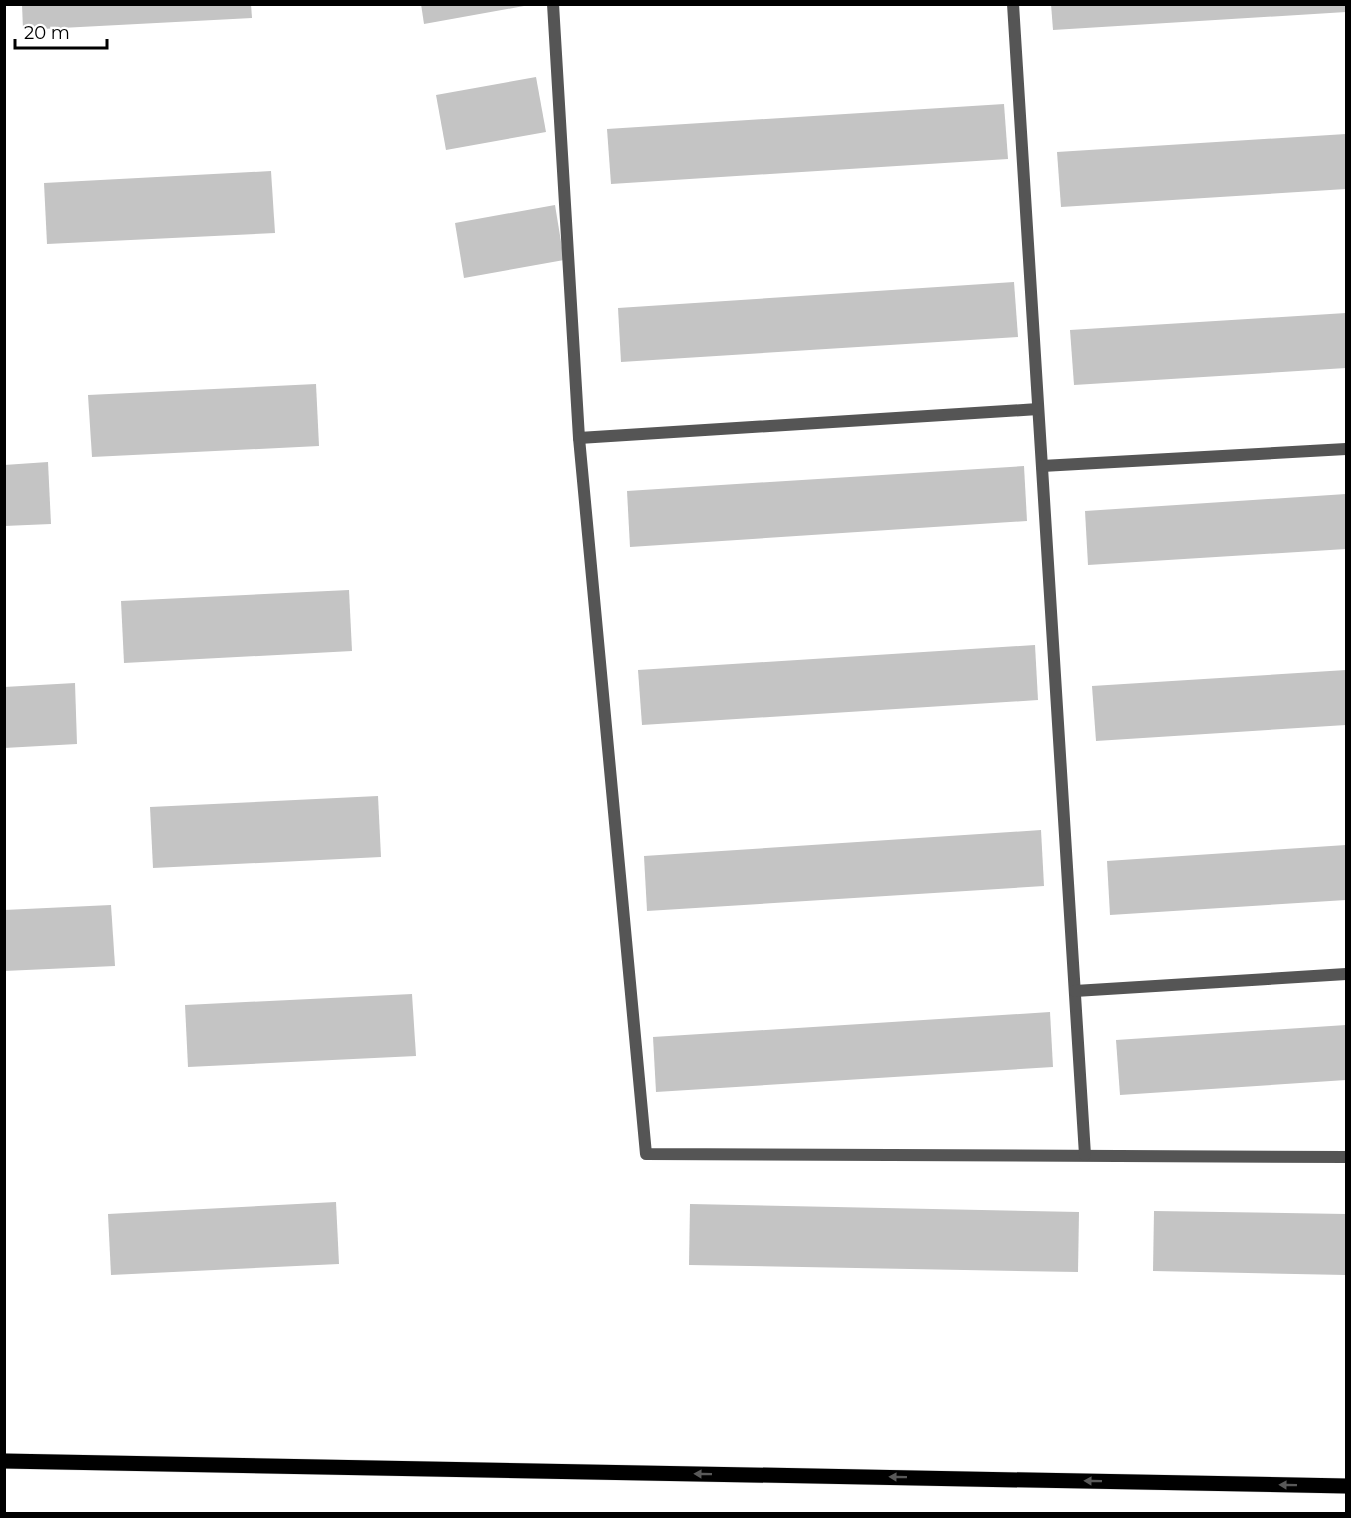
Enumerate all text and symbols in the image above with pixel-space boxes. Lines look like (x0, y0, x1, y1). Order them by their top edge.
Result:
scale bar (15, 12, 106, 50)
text: 20 m (24, 22, 70, 44)
one-way arrow (694, 1469, 713, 1479)
one-way arrow (889, 1473, 908, 1482)
one-way arrow (1084, 1476, 1103, 1486)
one-way arrow (1279, 1480, 1298, 1490)

